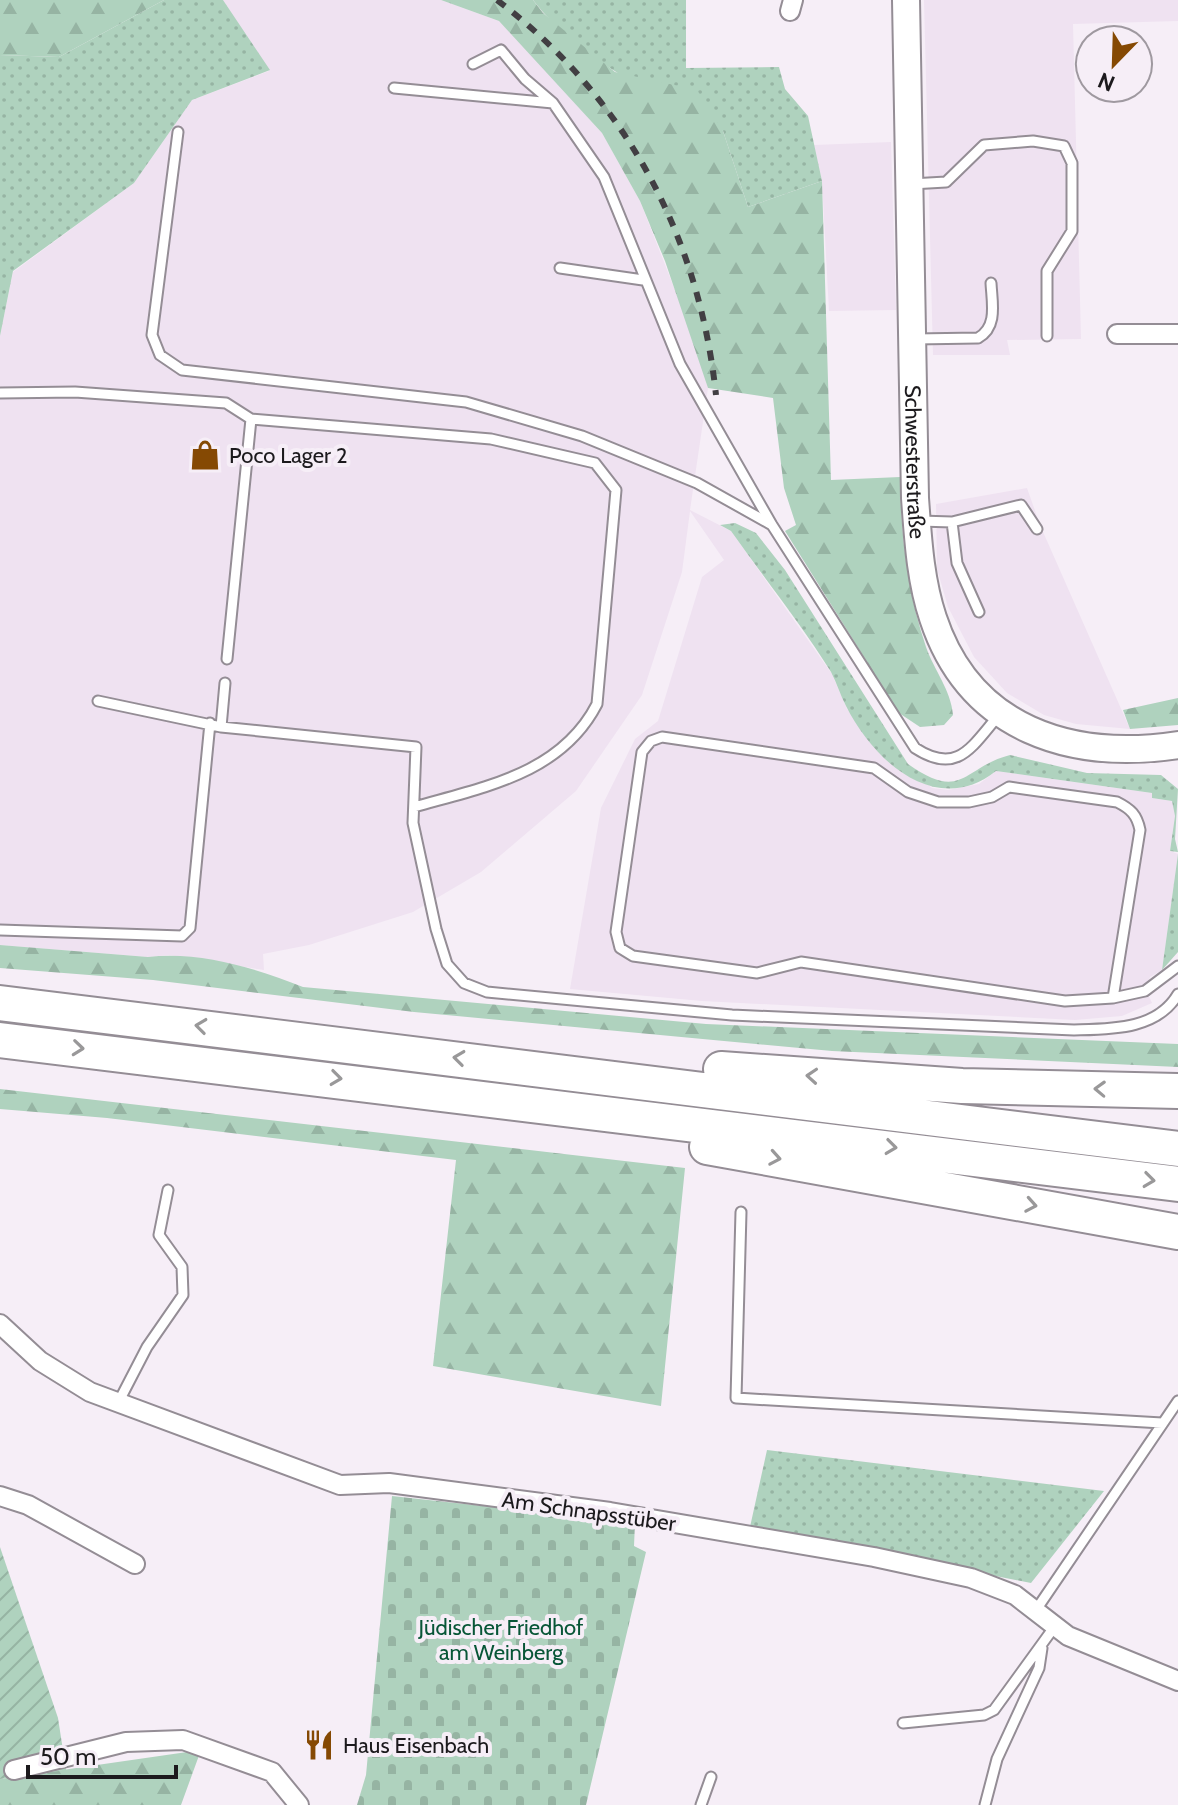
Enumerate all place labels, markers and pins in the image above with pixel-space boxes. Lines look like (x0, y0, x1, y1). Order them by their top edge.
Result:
shop icon: Poco Lager 2 (188, 438, 222, 472)
place label: Poco Lager 2 (229, 442, 348, 469)
restaurant icon: Haus Eisenbach (302, 1728, 336, 1762)
place label: Haus Eisenbach (343, 1732, 489, 1759)

